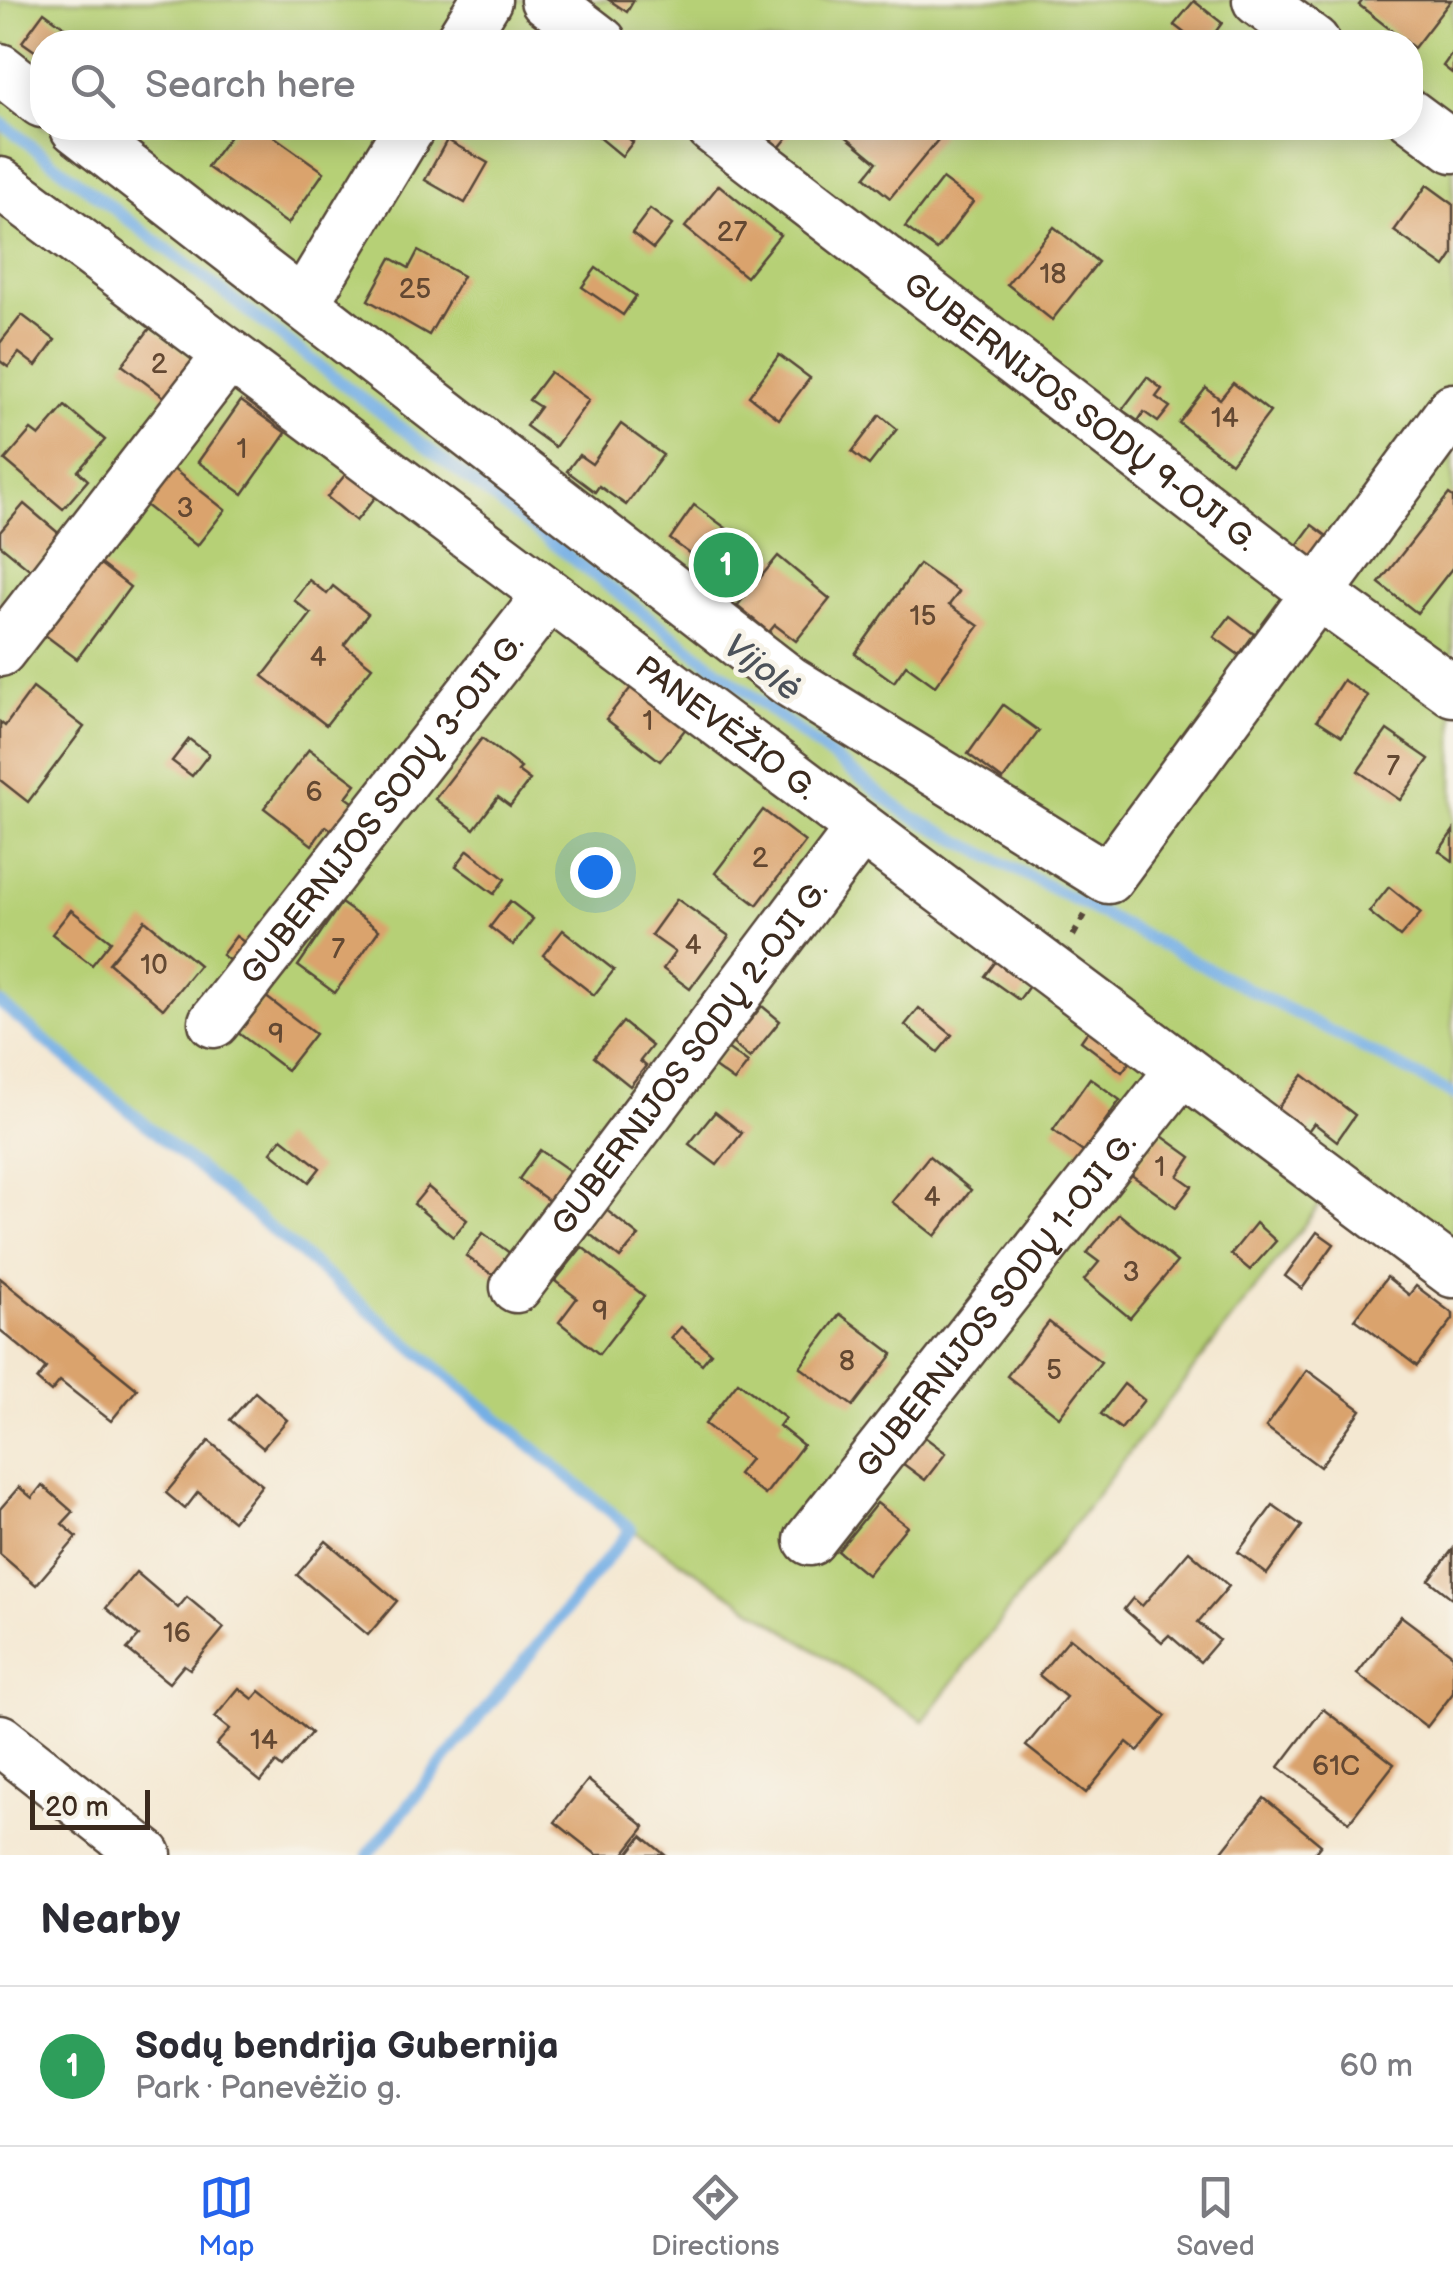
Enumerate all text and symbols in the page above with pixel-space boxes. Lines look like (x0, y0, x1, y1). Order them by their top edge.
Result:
search box (30, 30, 1423, 140)
icon: search (65, 58, 120, 113)
text: Search here (145, 63, 356, 108)
house number: 27 (717, 216, 747, 249)
house number: 18 (1039, 258, 1067, 291)
street label: GUBERNIJOS SODŲ 9-OJI G. (895, 265, 1264, 561)
house number: 25 (399, 273, 431, 306)
house number: 2 (151, 348, 168, 381)
house number: 14 (1211, 402, 1239, 435)
house number: 1 (237, 433, 247, 466)
house number: 3 (176, 492, 194, 525)
pin: 1 (694, 528, 758, 602)
house number: 15 (910, 600, 936, 633)
street label: GUBERNIJOS SODŲ 3-OJI G. (233, 625, 533, 993)
water label: Vijolė (715, 625, 810, 711)
house number: 4 (309, 641, 327, 674)
street label: PANEVĖŽIO G. (628, 648, 824, 809)
house number: 1 (643, 705, 653, 738)
house number: 7 (1386, 750, 1400, 783)
house number: 6 (305, 776, 323, 809)
house number: 2 (752, 842, 769, 875)
your location (570, 847, 621, 898)
street label: GUBERNIJOS SODŲ 2-OJI G. (544, 872, 837, 1244)
house number: 4 (684, 929, 702, 962)
house number: 7 (331, 933, 345, 966)
house number: 10 (140, 949, 168, 982)
house number: 9 (268, 1018, 284, 1051)
street label: GUBERNIJOS SODŲ 1-OJI G. (849, 1125, 1145, 1486)
house number: 1 (1155, 1151, 1165, 1184)
house number: 4 (923, 1181, 941, 1214)
house number: 3 (1122, 1256, 1140, 1289)
house number: 9 (592, 1295, 608, 1328)
house number: 8 (839, 1345, 855, 1378)
house number: 5 (1046, 1354, 1062, 1387)
house number: 16 (163, 1617, 191, 1650)
house number: 14 (250, 1724, 278, 1757)
house number: 61C (1312, 1750, 1360, 1783)
scale bar (30, 1785, 150, 1830)
text: 20 m (45, 1791, 109, 1824)
text: Nearby (40, 1895, 180, 1946)
text: Sodų bendrija Gubernija (135, 2024, 559, 2069)
text: 1 (66, 2047, 79, 2086)
text: 60 m (1340, 2047, 1413, 2086)
text: Park · Panevėžio g. (135, 2069, 401, 2108)
tab: Map (198, 2170, 255, 2263)
tab: Directions (651, 2170, 780, 2263)
tab: Saved (1176, 2170, 1255, 2263)

